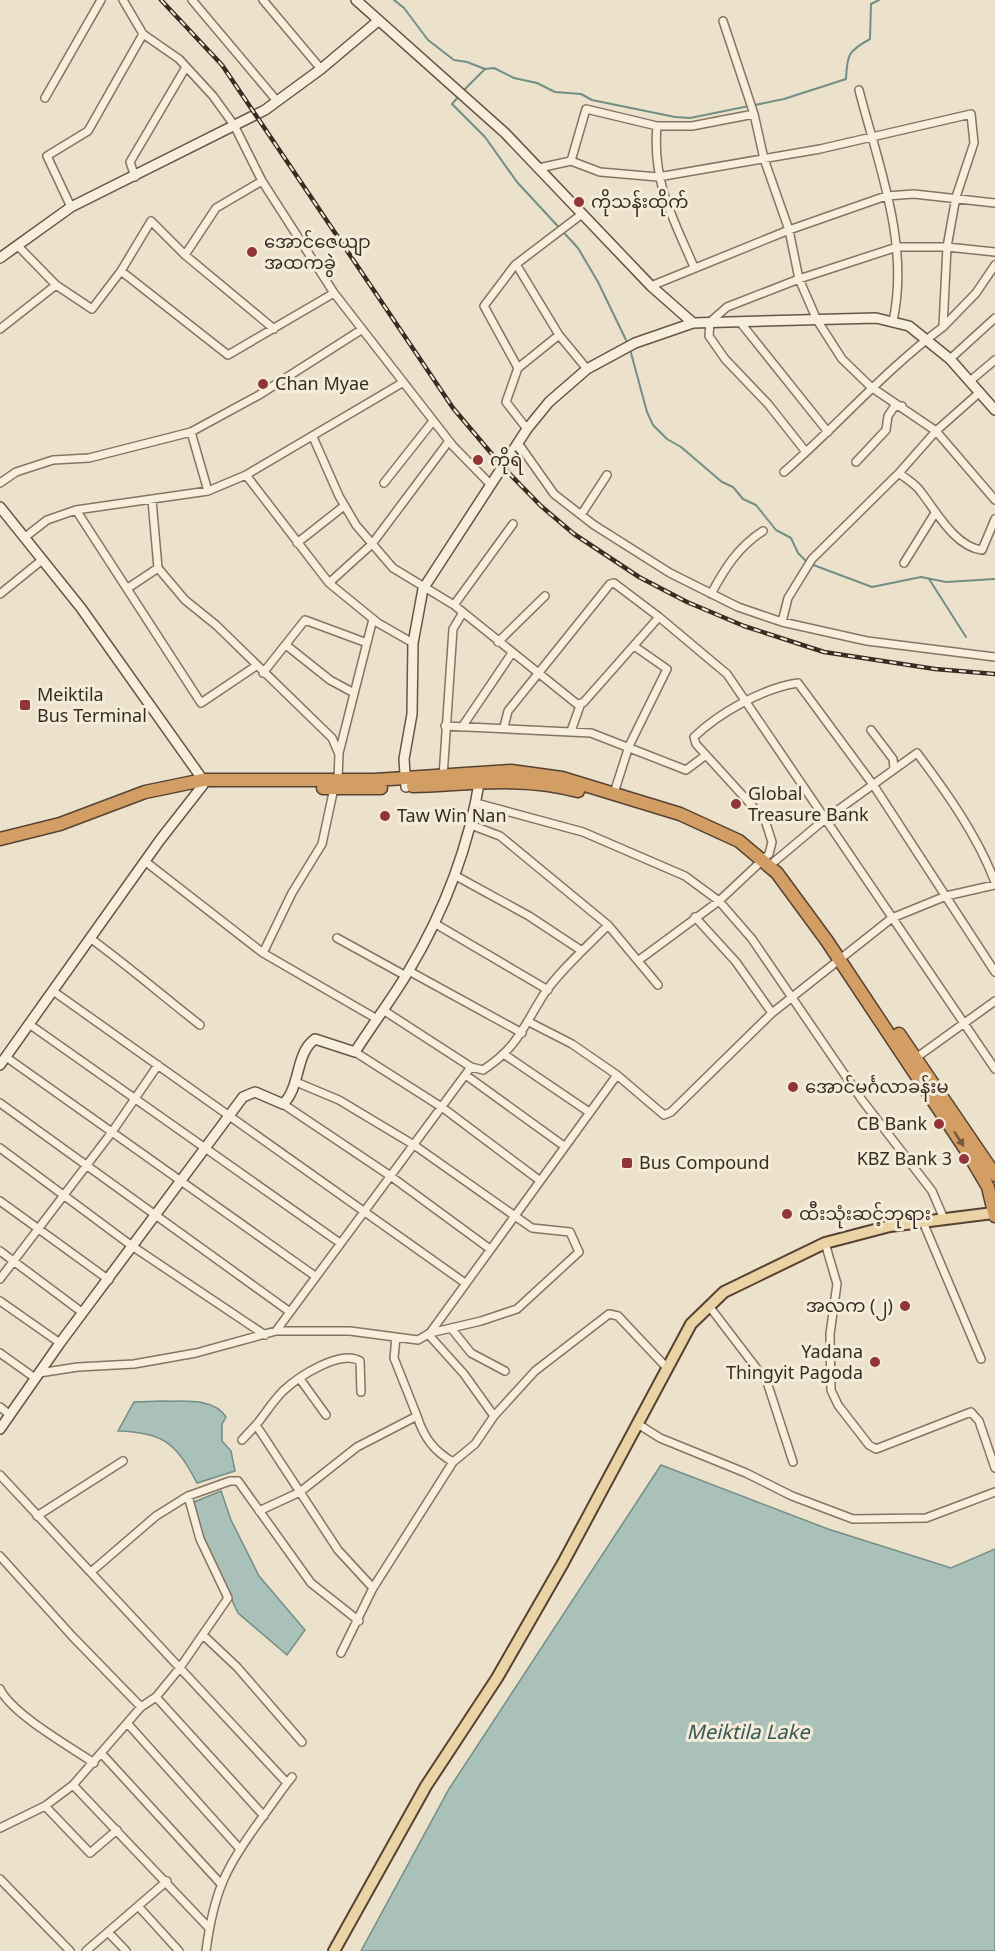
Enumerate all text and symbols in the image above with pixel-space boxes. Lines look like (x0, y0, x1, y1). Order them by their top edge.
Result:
place label: ကိုသန်းထိုက် (591, 184, 689, 223)
marker: ကိုသန်းထိုက် (572, 195, 586, 209)
place label: အောင်ဇေယျာ အထကခွဲ (264, 224, 371, 284)
marker: အောင်ဇေယျာ အထကခွဲ (245, 245, 259, 259)
place label: Chan Myae (275, 366, 369, 405)
marker: Chan Myae (256, 377, 270, 391)
place label: ကိုရဲ (490, 442, 523, 481)
marker: ကိုရဲ (471, 453, 485, 467)
place label: Meiktila Bus Terminal (37, 677, 147, 737)
marker: Meiktila Bus Terminal (18, 698, 32, 712)
place label: Global Treasure Bank (748, 776, 869, 836)
marker: Global Treasure Bank (729, 797, 743, 811)
place label: Taw Win Nan (397, 798, 507, 837)
marker: Taw Win Nan (378, 809, 392, 823)
place label: အောင်မင်္ဂလာခန်းမ (805, 1069, 949, 1108)
marker: အောင်မင်္ဂလာခန်းမ (786, 1080, 800, 1094)
place label: CB Bank (857, 1106, 927, 1145)
marker: CB Bank (932, 1117, 946, 1131)
one-way arrow (953, 1130, 964, 1147)
place label: KBZ Bank 3 (857, 1141, 952, 1180)
place label: Bus Compound (639, 1145, 770, 1184)
marker: KBZ Bank 3 (957, 1152, 971, 1166)
marker: Bus Compound (620, 1156, 634, 1170)
place label: ထီးသုံးဆင့်ဘုရား (799, 1196, 931, 1235)
marker: ထီးသုံးဆင့်ဘုရား (780, 1207, 794, 1221)
place label: အလက (၂) (806, 1288, 893, 1327)
marker: အလက (၂) (898, 1299, 912, 1313)
place label: Yadana Thingyit Pagoda (726, 1334, 863, 1394)
marker: Yadana Thingyit Pagoda (868, 1355, 882, 1369)
water label: Meiktila Lake (687, 1713, 811, 1756)

